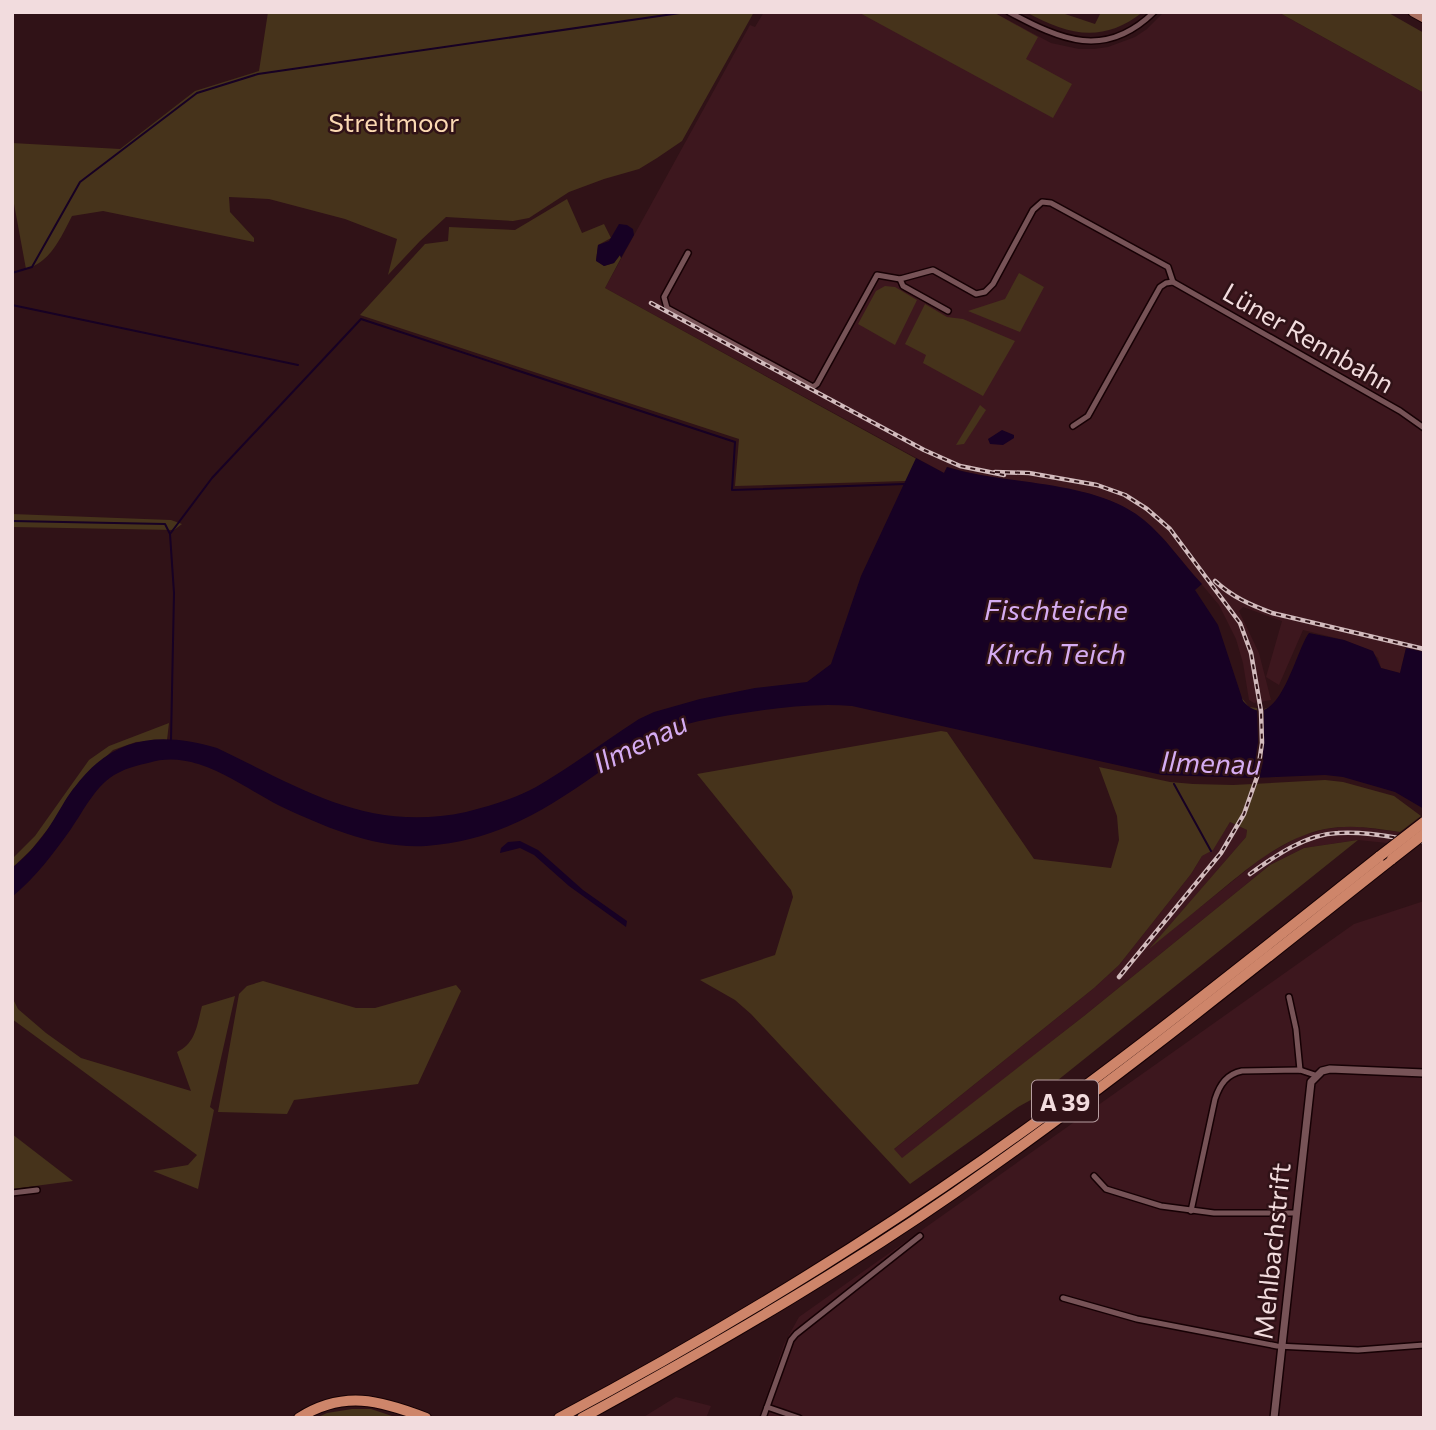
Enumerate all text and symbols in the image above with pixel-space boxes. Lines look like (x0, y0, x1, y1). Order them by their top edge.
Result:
park label: Streitmoor (329, 106, 459, 137)
street label: Lüner Rennbahn (1218, 276, 1400, 398)
water label: Fischteiche (984, 592, 1128, 626)
water label: Kirch Teich (986, 636, 1126, 670)
water label: Ilmenau (587, 705, 693, 779)
water label: Ilmenau (1160, 743, 1262, 781)
road number: A 39 (1032, 1080, 1098, 1121)
street label: Mehlbachstrift (1246, 1161, 1296, 1341)

